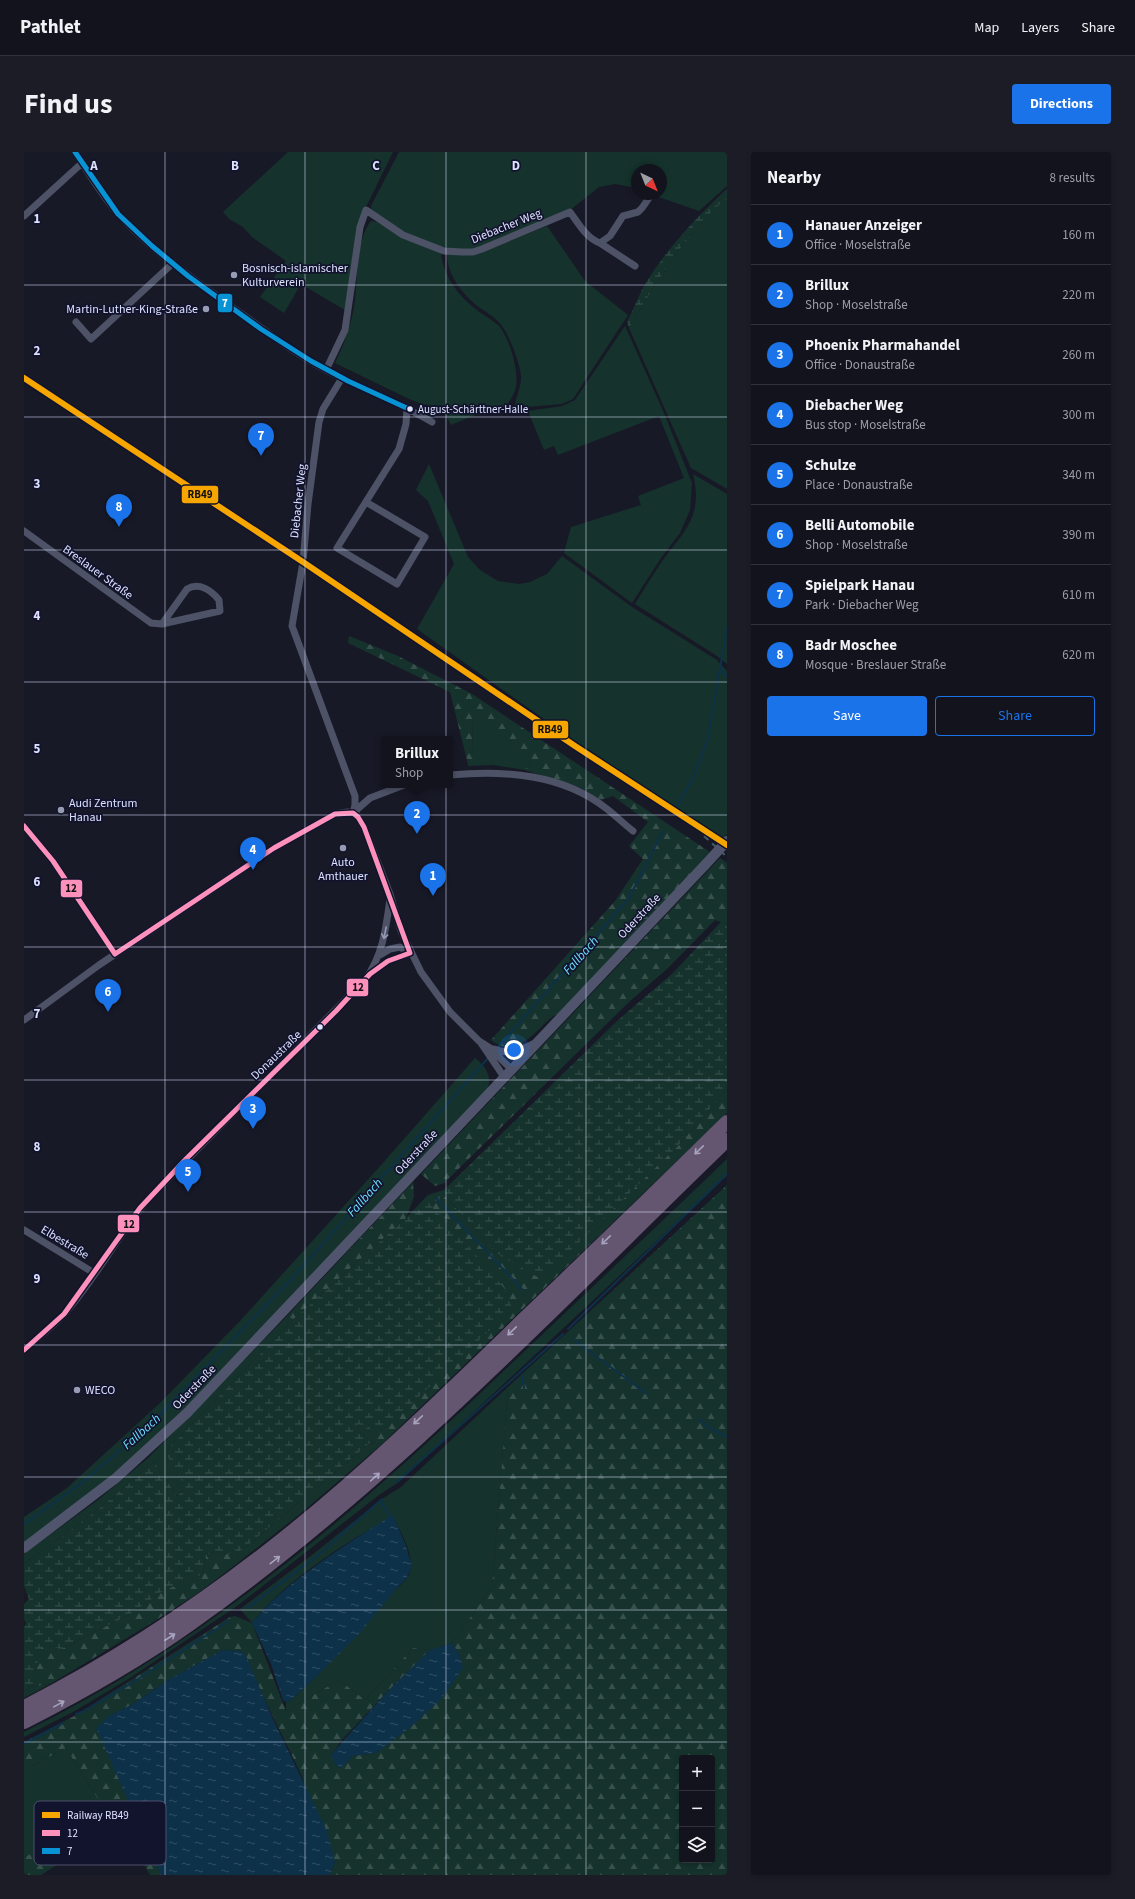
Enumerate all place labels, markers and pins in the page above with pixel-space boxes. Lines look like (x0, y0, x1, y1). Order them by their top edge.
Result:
place label: Bosnisch-islamischer Kulturverein (242, 260, 349, 291)
marker: Bosnisch-islamischer Kulturverein (229, 270, 239, 280)
place label: Martin-Luther-King-Straße (66, 301, 198, 318)
marker: Martin-Luther-King-Straße (201, 304, 211, 314)
place label: August-Schärttner-Halle (418, 402, 529, 417)
marker: August-Schärttner-Halle (405, 404, 415, 414)
pin: 7 (248, 423, 274, 456)
pin: 8 (106, 494, 132, 527)
place label: Audi Zentrum Hanau (69, 795, 137, 826)
pin: 2 (404, 801, 430, 834)
marker: Audi Zentrum Hanau (56, 805, 66, 815)
pin: 4 (240, 837, 266, 870)
marker: Auto Amthauer (338, 843, 348, 853)
place label: Auto Amthauer (318, 854, 369, 885)
pin: 1 (420, 863, 446, 896)
pin: 6 (95, 979, 121, 1012)
unlabelled marker (315, 1022, 325, 1032)
pin: 3 (240, 1096, 266, 1129)
pin: 5 (175, 1159, 201, 1192)
place label: WECO (85, 1382, 115, 1399)
marker: WECO (72, 1385, 82, 1395)

